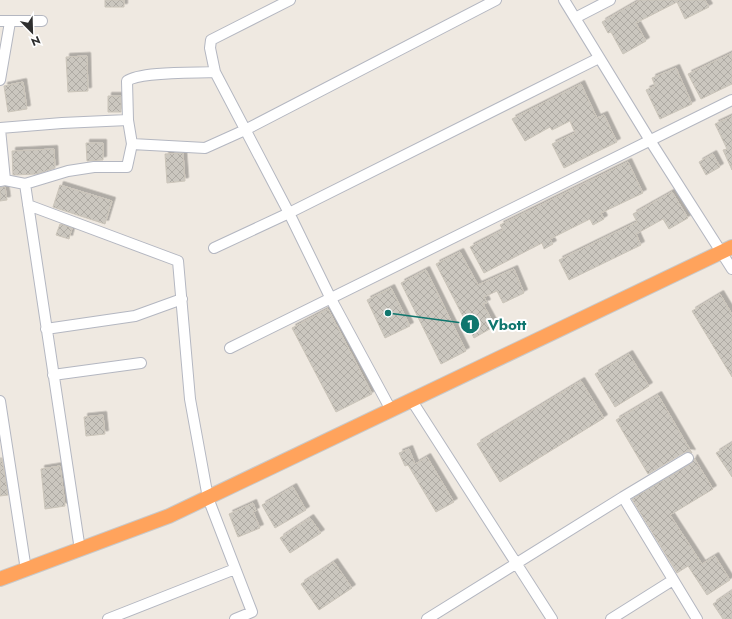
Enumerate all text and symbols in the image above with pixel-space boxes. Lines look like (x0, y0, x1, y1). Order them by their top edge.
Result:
north arrow (12, 12, 52, 52)
text: N (29, 32, 43, 50)
callout: Vbott (460, 311, 534, 338)
text: Vbott (487, 314, 527, 336)
text: 1 (467, 316, 473, 334)

